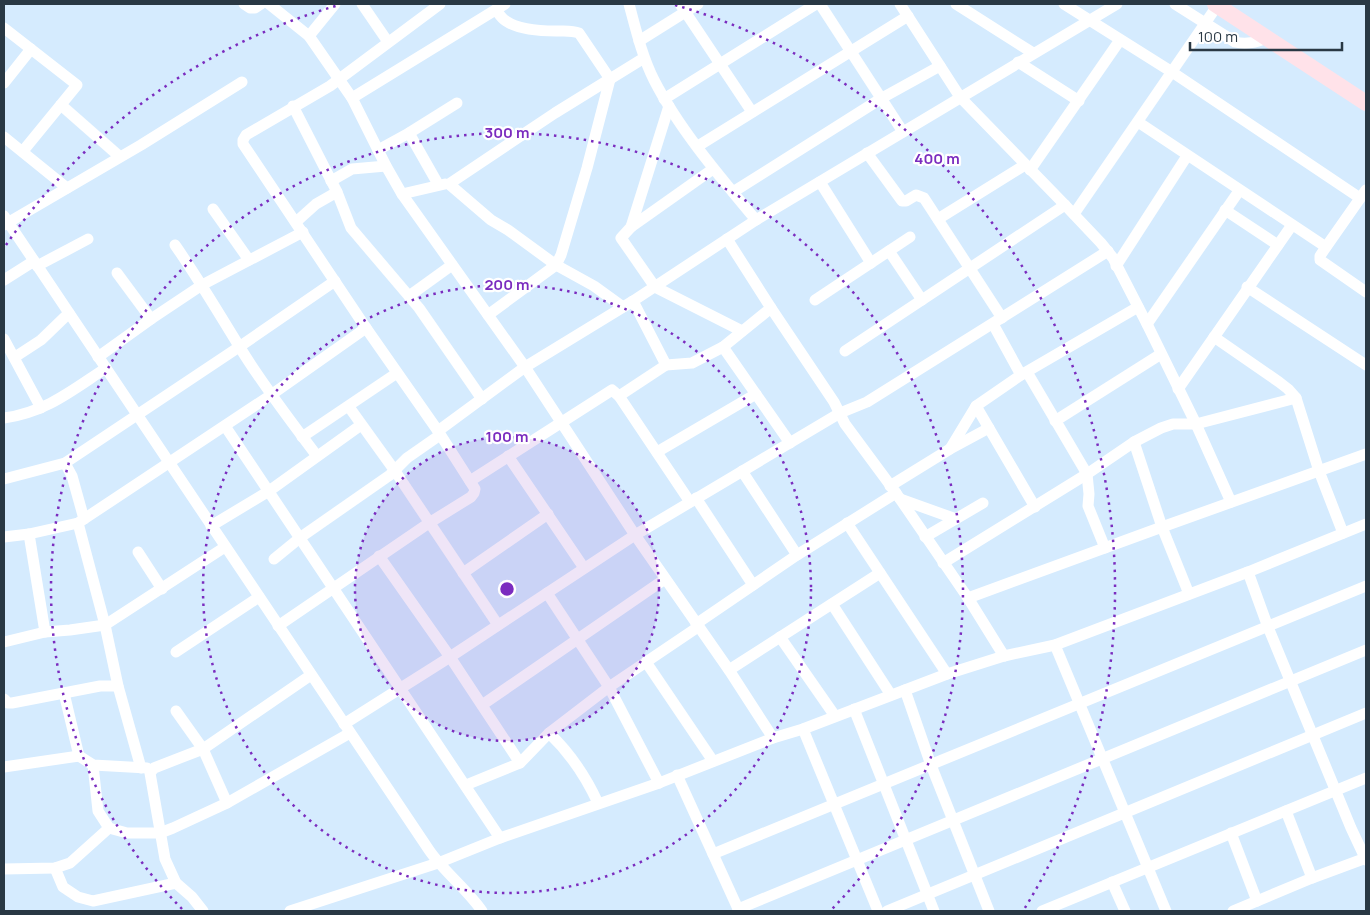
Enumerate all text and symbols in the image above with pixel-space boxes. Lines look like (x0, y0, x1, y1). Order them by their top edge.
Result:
scale bar (1190, 20, 1342, 52)
text: 100 m (1198, 26, 1238, 47)
text: 300 m (485, 122, 529, 143)
text: 400 m (914, 148, 960, 169)
text: 200 m (484, 274, 530, 295)
text: 100 m (486, 426, 528, 447)
centre of rings (498, 580, 516, 598)

